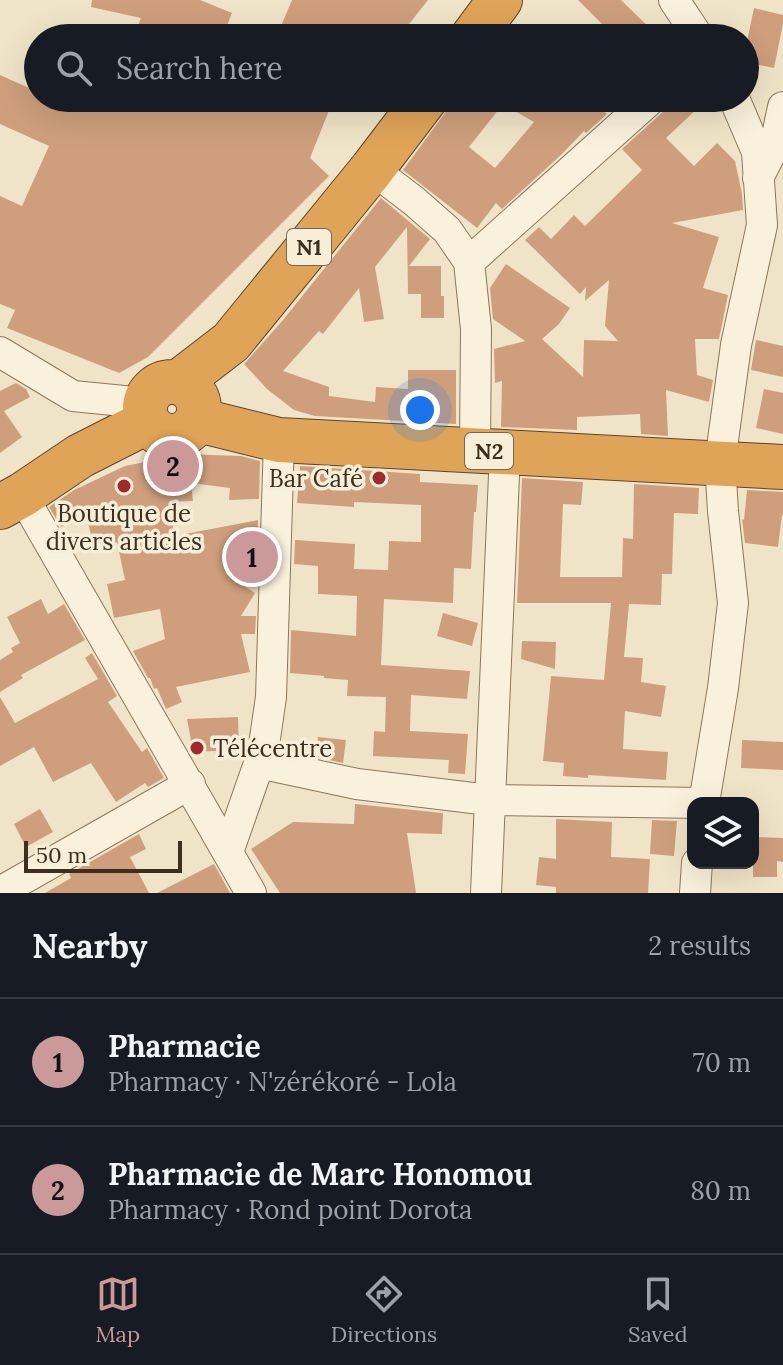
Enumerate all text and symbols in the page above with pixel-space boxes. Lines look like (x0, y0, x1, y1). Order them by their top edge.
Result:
search box (24, 24, 759, 112)
icon: search (52, 46, 96, 90)
text: Search here (116, 49, 283, 87)
road number: N1 (287, 229, 331, 265)
your location (400, 390, 440, 430)
road number: N2 (465, 433, 513, 469)
pin: 2 (147, 436, 199, 496)
place label: Bar Café (269, 463, 363, 494)
marker: Bar Café (370, 469, 388, 487)
marker: Boutique de divers articles (115, 477, 133, 495)
place label: Boutique de divers articles (46, 498, 202, 557)
pin: 1 (226, 527, 278, 587)
place label: Télécentre (213, 733, 332, 764)
marker: Télécentre (188, 739, 206, 757)
map controls (687, 797, 759, 869)
button: layers (687, 797, 759, 869)
scale bar (24, 837, 182, 873)
text: 50 m (36, 841, 87, 869)
text: Nearby (32, 924, 148, 967)
text: 2 results (648, 929, 751, 962)
text: Pharmacie (108, 1027, 261, 1065)
text: 1 (53, 1046, 63, 1079)
text: 70 m (693, 1046, 751, 1079)
text: Pharmacy · N'zérékoré - Lola (108, 1065, 457, 1098)
text: Pharmacie de Marc Honomou (108, 1155, 532, 1193)
text: 2 (51, 1174, 65, 1207)
text: 80 m (690, 1174, 751, 1207)
text: Pharmacy · Rond point Dorota (108, 1193, 472, 1226)
tab: Map (95, 1272, 140, 1348)
tab: Directions (331, 1272, 437, 1348)
tab: Saved (628, 1272, 688, 1348)

